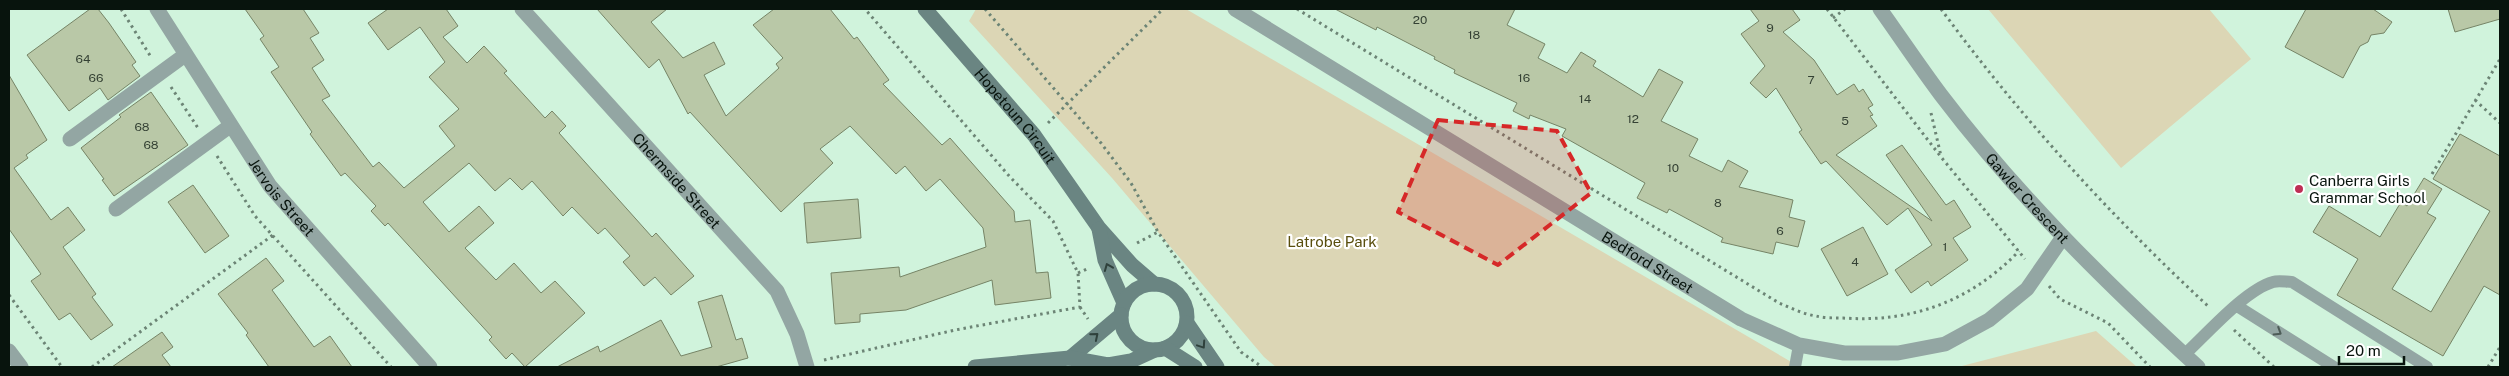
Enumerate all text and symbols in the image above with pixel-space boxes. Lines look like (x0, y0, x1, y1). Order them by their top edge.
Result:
house number: 20 (1413, 13, 1427, 27)
house number: 9 (1766, 21, 1774, 35)
house number: 18 (1468, 28, 1481, 42)
house number: 64 (76, 52, 91, 66)
street label: Hopetoun Circuit (971, 64, 1060, 167)
house number: 66 (89, 71, 103, 85)
house number: 16 (1518, 71, 1530, 85)
house number: 7 (1807, 73, 1815, 87)
house number: 14 (1579, 92, 1592, 106)
house number: 12 (1627, 112, 1639, 126)
house number: 5 (1841, 114, 1849, 128)
house number: 68 (134, 120, 150, 134)
street label: Chermside Street (630, 129, 724, 232)
house number: 68 (143, 138, 159, 152)
street label: Gawler Crescent (1982, 149, 2073, 247)
street label: Jervois Street (246, 155, 319, 239)
house number: 10 (1667, 161, 1679, 175)
place label: Canberra Girls Grammar School (2309, 172, 2426, 206)
marker: Canberra Girls Grammar School (2293, 183, 2305, 195)
house number: 8 (1714, 196, 1722, 210)
house number: 6 (1776, 224, 1784, 238)
street label: Bedford Street (1599, 227, 1697, 296)
park label: Latrobe Park (1287, 233, 1377, 250)
house number: 1 (1943, 240, 1947, 254)
house number: 4 (1851, 255, 1859, 269)
one-way arrow (1104, 263, 1114, 271)
one-way arrow (2273, 325, 2282, 335)
one-way arrow (1090, 333, 1099, 342)
scale bar (2339, 334, 2404, 366)
one-way arrow (1196, 339, 1205, 349)
text: 20 m (2346, 342, 2381, 359)

